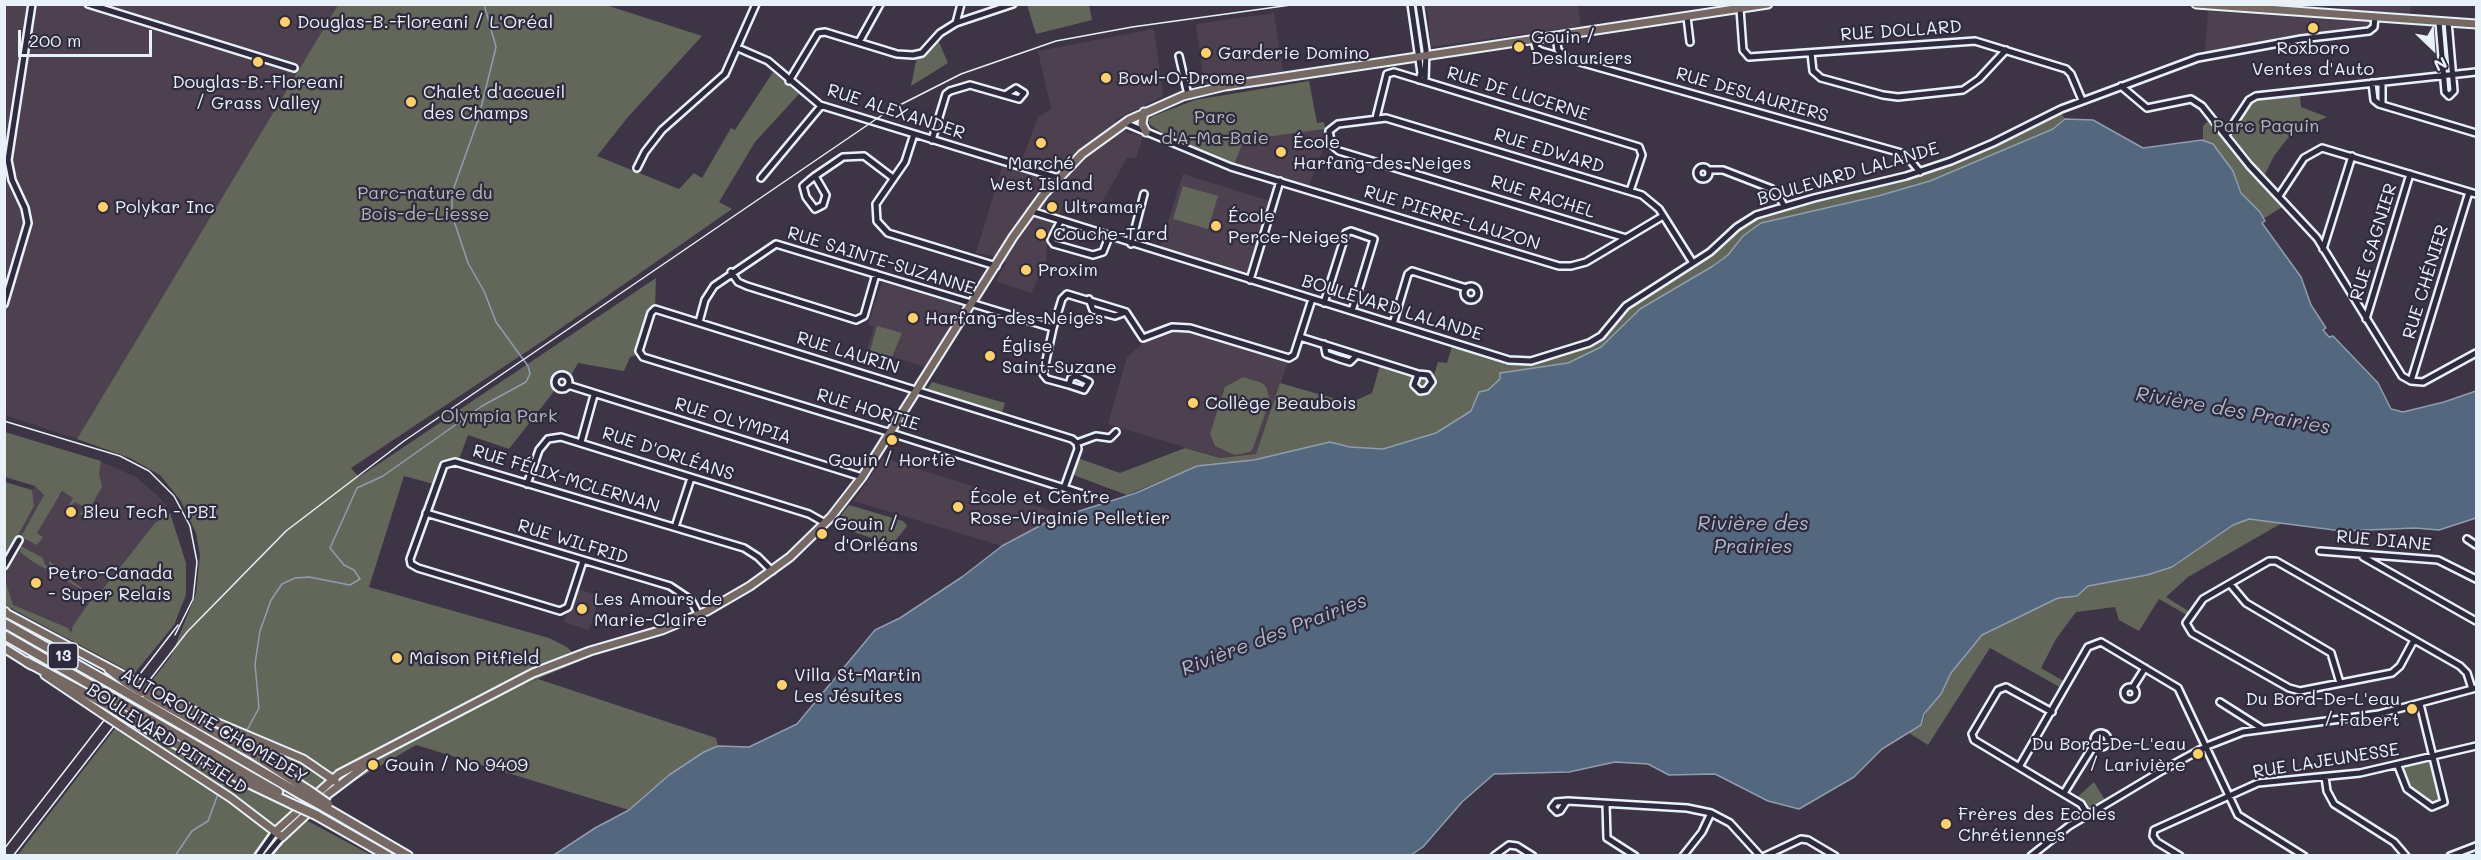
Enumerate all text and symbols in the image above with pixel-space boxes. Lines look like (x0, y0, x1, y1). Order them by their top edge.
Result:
place label: Douglas-B.-Floreani / L'Oréal (297, 11, 553, 33)
marker: Douglas-B.-Floreani / L'Oréal (278, 15, 292, 29)
street label: RUE DOLLARD (1840, 16, 1962, 46)
scale bar (21, 18, 154, 56)
north arrow (2403, 18, 2463, 78)
marker: Roxboro Ventes d'Auto (2306, 21, 2320, 35)
place label: Gouin / Deslauriers (1531, 26, 1632, 68)
text: 200 m (29, 28, 81, 52)
place label: Roxboro Ventes d'Auto (2252, 37, 2374, 80)
marker: Gouin / Deslauriers (1512, 40, 1526, 54)
place label: Garderie Domino (1218, 42, 1369, 64)
marker: Garderie Domino (1199, 46, 1213, 60)
text: N (2431, 53, 2451, 77)
marker: Douglas-B.-Floreani / Grass Valley (251, 55, 265, 69)
street label: RUE DE LUCERNE (1444, 62, 1592, 126)
street label: RUE DESLAURIERS (1673, 63, 1831, 127)
place label: Bowl-O-Drome (1118, 67, 1245, 89)
place label: Douglas-B.-Floreani / Grass Valley (172, 71, 344, 113)
marker: Bowl-O-Drome (1099, 71, 1113, 85)
street label: RUE ALEXANDER (824, 80, 968, 144)
place label: Chalet d'accueil des Champs (423, 81, 565, 124)
marker: Chalet d'accueil des Champs (404, 95, 418, 109)
park label: Parc d'A-Ma-Baie (1161, 106, 1269, 148)
park label: Parc Paquin (2213, 115, 2319, 137)
street label: RUE EDWARD (1491, 124, 1607, 178)
place label: École Harfang-des-Neiges (1293, 131, 1471, 174)
marker: Marché West Island (1034, 136, 1048, 150)
street label: BOULEVARD LALANDE (1755, 138, 1941, 210)
marker: École Harfang-des-Neiges (1274, 145, 1288, 159)
place label: Marché West Island (989, 152, 1093, 195)
street label: RUE RACHEL (1488, 171, 1598, 223)
street label: RUE PIERRE-LAUZON (1361, 181, 1543, 255)
street label: RUE GAGNIER (2346, 181, 2402, 303)
park label: Parc-nature du Bois-de-Liesse (357, 182, 493, 224)
place label: Polykar Inc (115, 196, 215, 218)
place label: Ultramar (1064, 196, 1143, 218)
marker: Polykar Inc (96, 200, 110, 214)
marker: Ultramar (1045, 200, 1059, 214)
place label: École Perce-Neiges (1228, 205, 1349, 248)
marker: École Perce-Neiges (1209, 219, 1223, 233)
street label: RUE SAINTE-SUZANNE (785, 222, 977, 300)
street label: RUE CHÉNIER (2398, 222, 2454, 342)
place label: Couche-Tard (1053, 223, 1168, 245)
marker: Couche-Tard (1034, 227, 1048, 241)
place label: Proxim (1038, 259, 1098, 281)
marker: Proxim (1019, 263, 1033, 277)
street label: BOULEVARD LALANDE (1299, 270, 1485, 346)
place label: Harfang-des-Neiges (925, 307, 1103, 329)
marker: Harfang-des-Neiges (906, 311, 920, 325)
street label: RUE LAURIN (794, 327, 902, 379)
place label: Église Saint-Suzane (1002, 335, 1117, 378)
marker: Église Saint-Suzane (983, 349, 997, 363)
water label: Rivière des Prairies (2134, 382, 2332, 440)
street label: RUE HORTIE (814, 384, 922, 436)
place label: Collège Beaubois (1205, 392, 1356, 414)
street label: RUE OLYMPIA (672, 393, 794, 449)
marker: Collège Beaubois (1186, 396, 1200, 410)
park label: Olympia Park (441, 405, 557, 427)
street label: RUE D'ORLÉANS (599, 422, 737, 486)
marker: Gouin / Hortie (885, 433, 899, 447)
street label: RUE FÉLIX-MCLERNAN (470, 440, 662, 518)
place label: Gouin / Hortie (828, 449, 956, 471)
place label: École et Centre Rose-Virginie Pelletier (970, 486, 1170, 528)
marker: École et Centre Rose-Virginie Pelletier (951, 500, 965, 514)
place label: Bleu Tech - PBI (83, 501, 217, 523)
marker: Bleu Tech - PBI (64, 505, 78, 519)
water label: Rivière des Prairies (1697, 512, 1809, 559)
place label: Gouin / d'Orléans (834, 513, 918, 556)
street label: RUE WILFRID (515, 515, 631, 569)
street label: RUE DIANE (2335, 526, 2433, 556)
marker: Gouin / d'Orléans (815, 527, 829, 541)
place label: Petro-Canada - Super Relais (48, 562, 173, 604)
marker: Petro-Canada - Super Relais (29, 576, 43, 590)
place label: Les Amours de Marie-Claire (594, 588, 723, 630)
water label: Rivière des Prairies (1178, 588, 1370, 682)
marker: Les Amours de Marie-Claire (575, 602, 589, 616)
road number: 13 (48, 643, 78, 669)
place label: Maison Pitfield (409, 647, 539, 669)
marker: Maison Pitfield (390, 651, 404, 665)
street label: AUTOROUTE CHOMEDEY (117, 664, 311, 788)
place label: Villa St-Martin Les Jésuites (794, 664, 921, 706)
marker: Villa St-Martin Les Jésuites (775, 678, 789, 692)
street label: BOULEVARD PITFIELD (83, 679, 251, 799)
place label: Du Bord-De-L'eau / Fabert (2245, 688, 2400, 730)
marker: Du Bord-De-L'eau / Fabert (2405, 702, 2419, 716)
place label: Du Bord-De-L'eau / Larivière (2031, 733, 2186, 776)
street label: RUE LAJEUNESSE (2251, 739, 2401, 783)
marker: Du Bord-De-L'eau / Larivière (2191, 747, 2205, 761)
place label: Gouin / No 9409 (385, 754, 528, 776)
marker: Gouin / No 9409 (366, 758, 380, 772)
place label: Frères des Ecoles Chrétiennes (1958, 803, 2116, 846)
marker: Frères des Ecoles Chrétiennes (1939, 817, 1953, 831)

